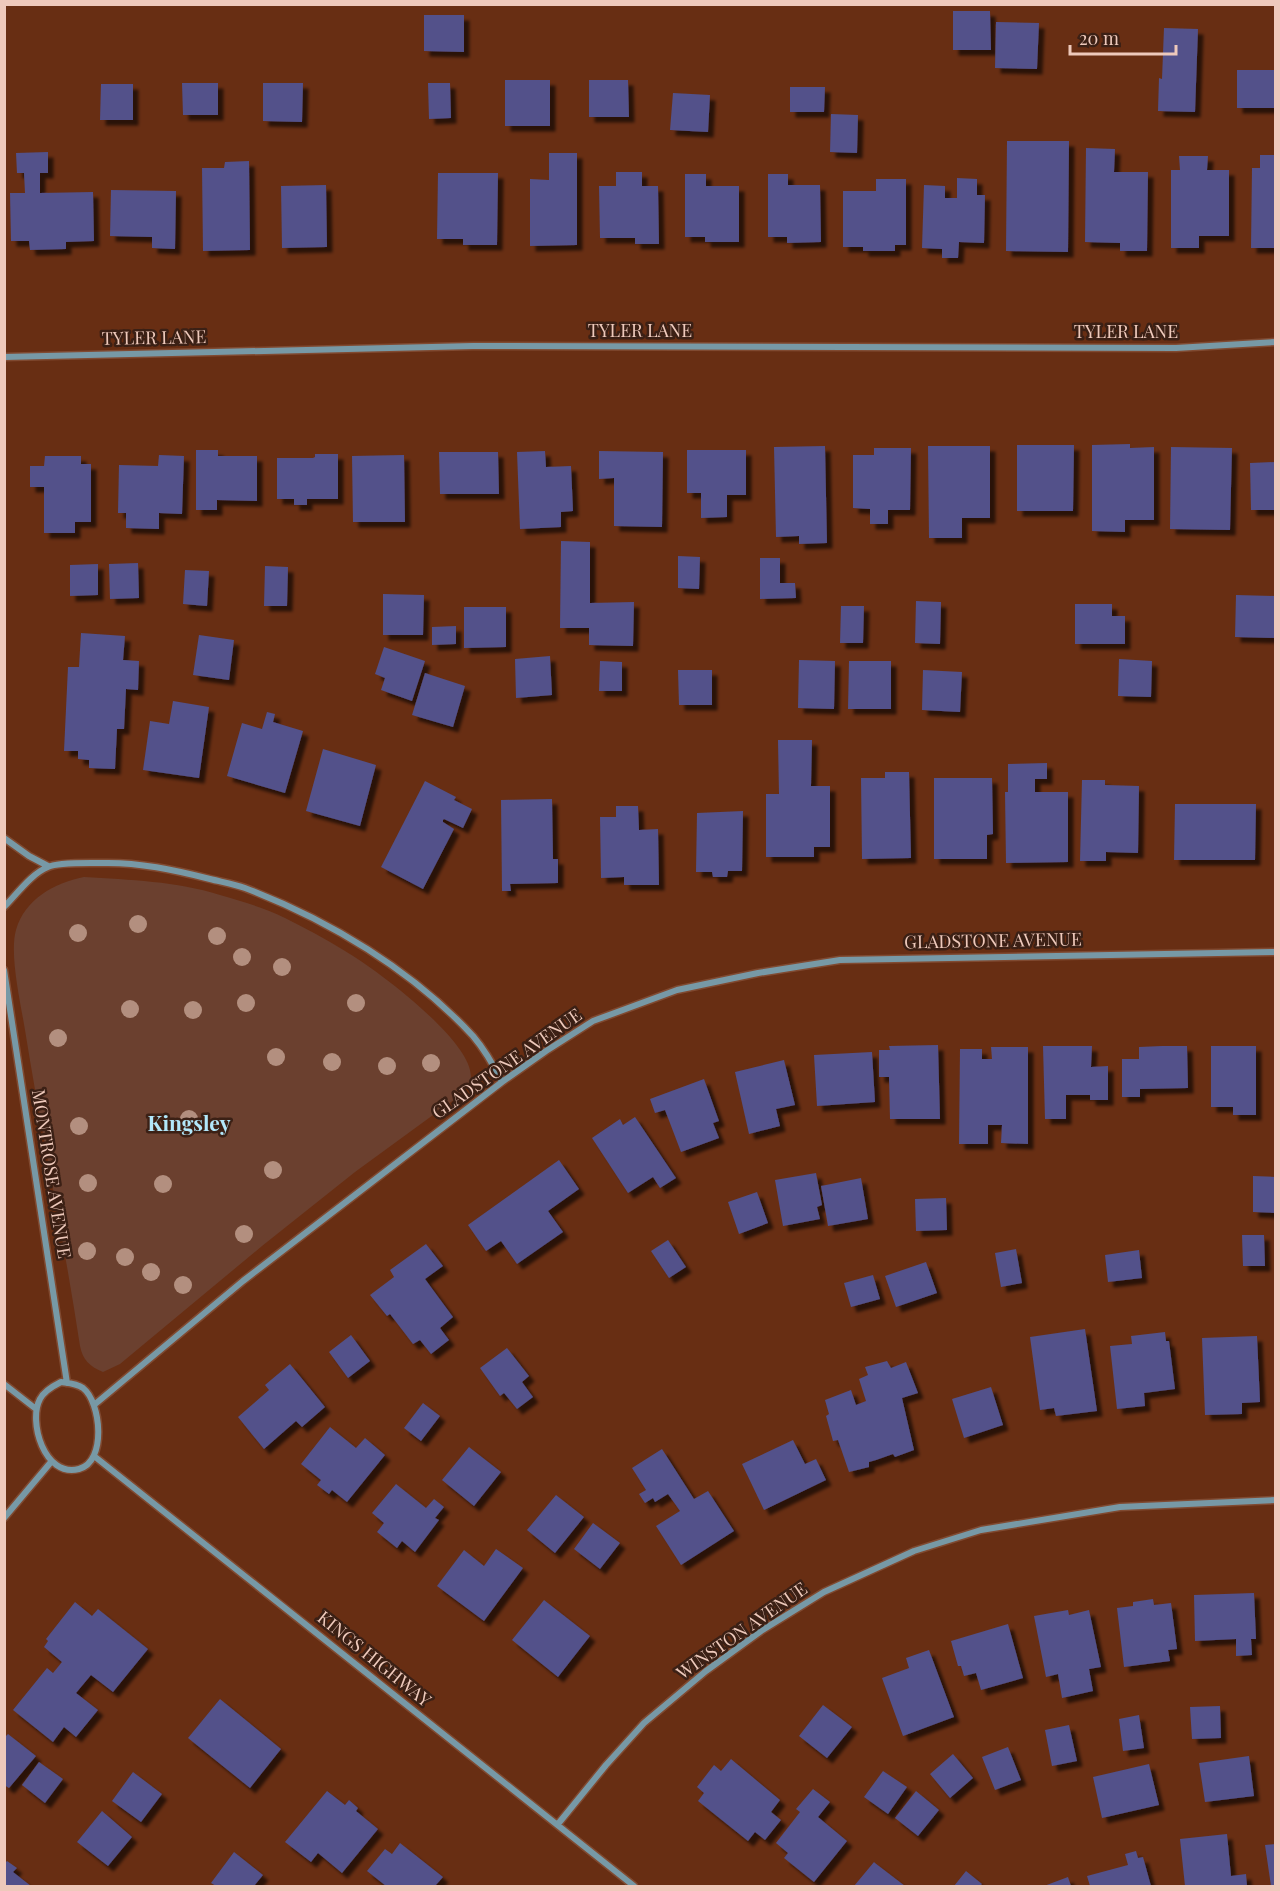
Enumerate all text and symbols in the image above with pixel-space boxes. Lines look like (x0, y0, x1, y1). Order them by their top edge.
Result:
scale bar (1070, 18, 1176, 56)
text: 20 m (1079, 26, 1119, 50)
street label: TYLER LANE (588, 318, 692, 342)
street label: TYLER LANE (1074, 319, 1178, 343)
street label: TYLER LANE (102, 324, 206, 350)
street label: GLADSTONE AVENUE (904, 926, 1082, 954)
street label: GLADSTONE AVENUE (427, 1002, 586, 1124)
street label: MONTROSE AVENUE (27, 1088, 77, 1260)
district label: Kingsley (147, 1108, 231, 1136)
street label: WINSTON AVENUE (670, 1576, 812, 1685)
street label: KINGS HIGHWAY (313, 1605, 437, 1712)

